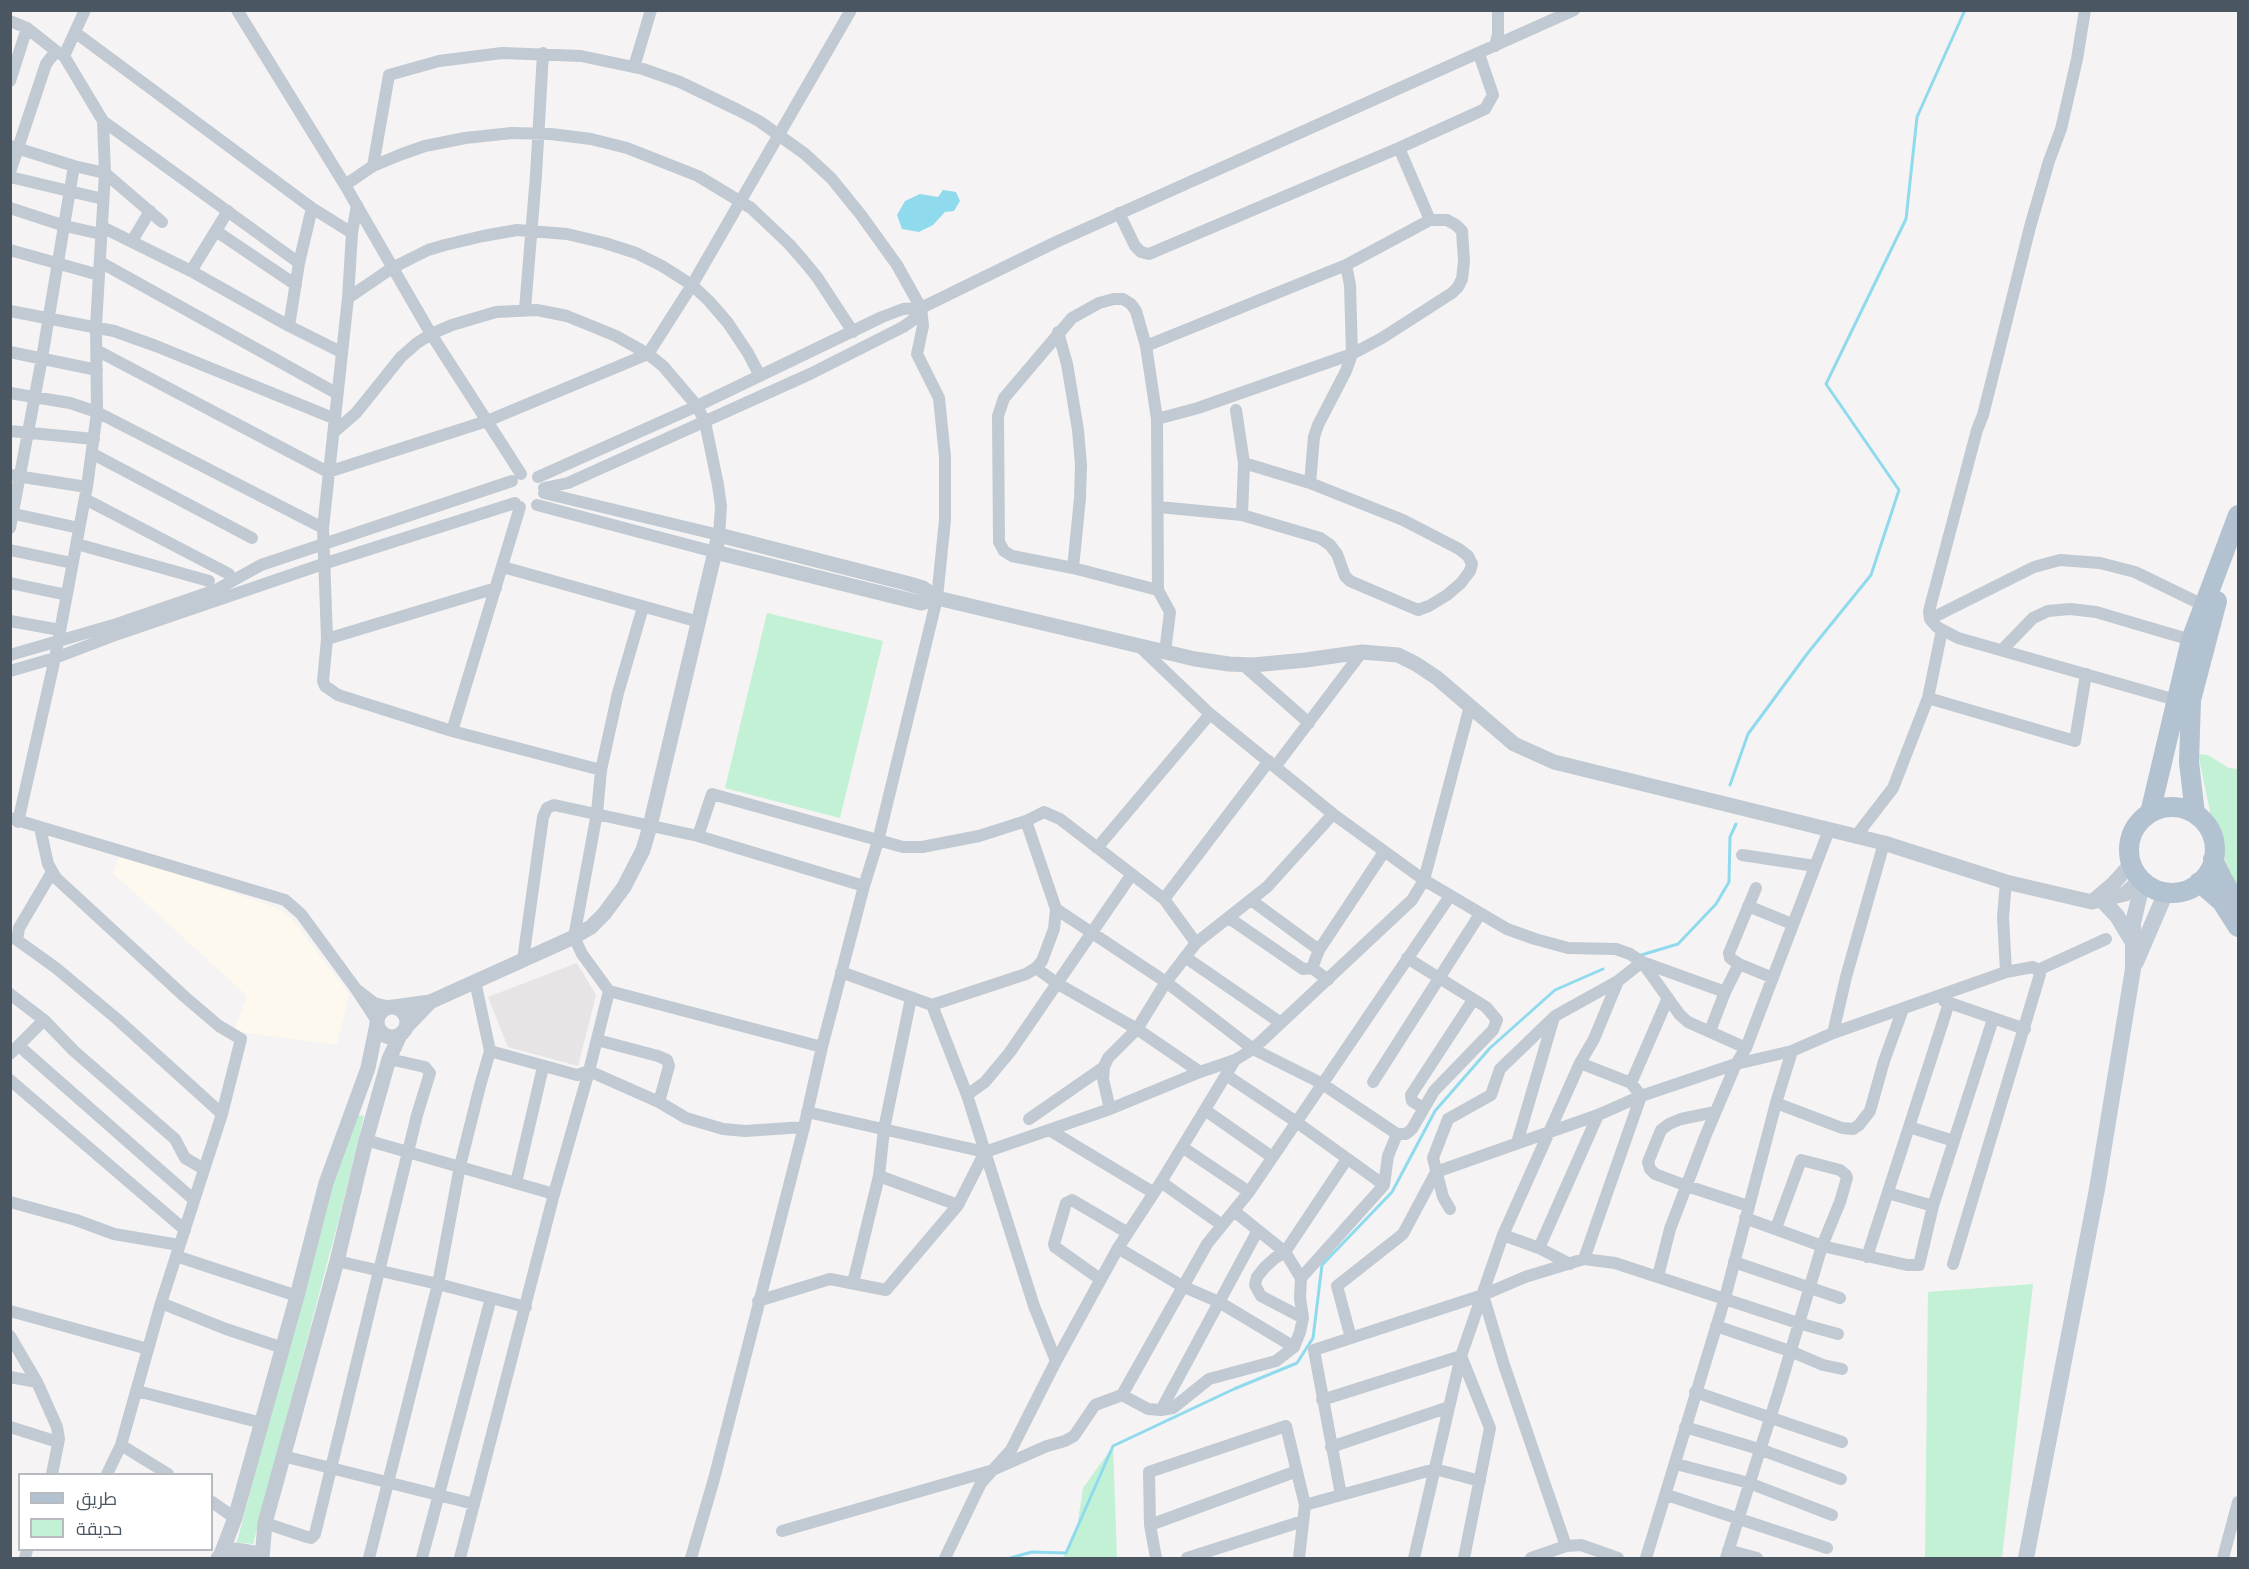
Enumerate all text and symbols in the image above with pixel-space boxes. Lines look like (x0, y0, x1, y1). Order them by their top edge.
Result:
legend (18, 1473, 213, 1551)
text: طريق (76, 1486, 117, 1512)
text: حديقة (76, 1516, 122, 1542)

